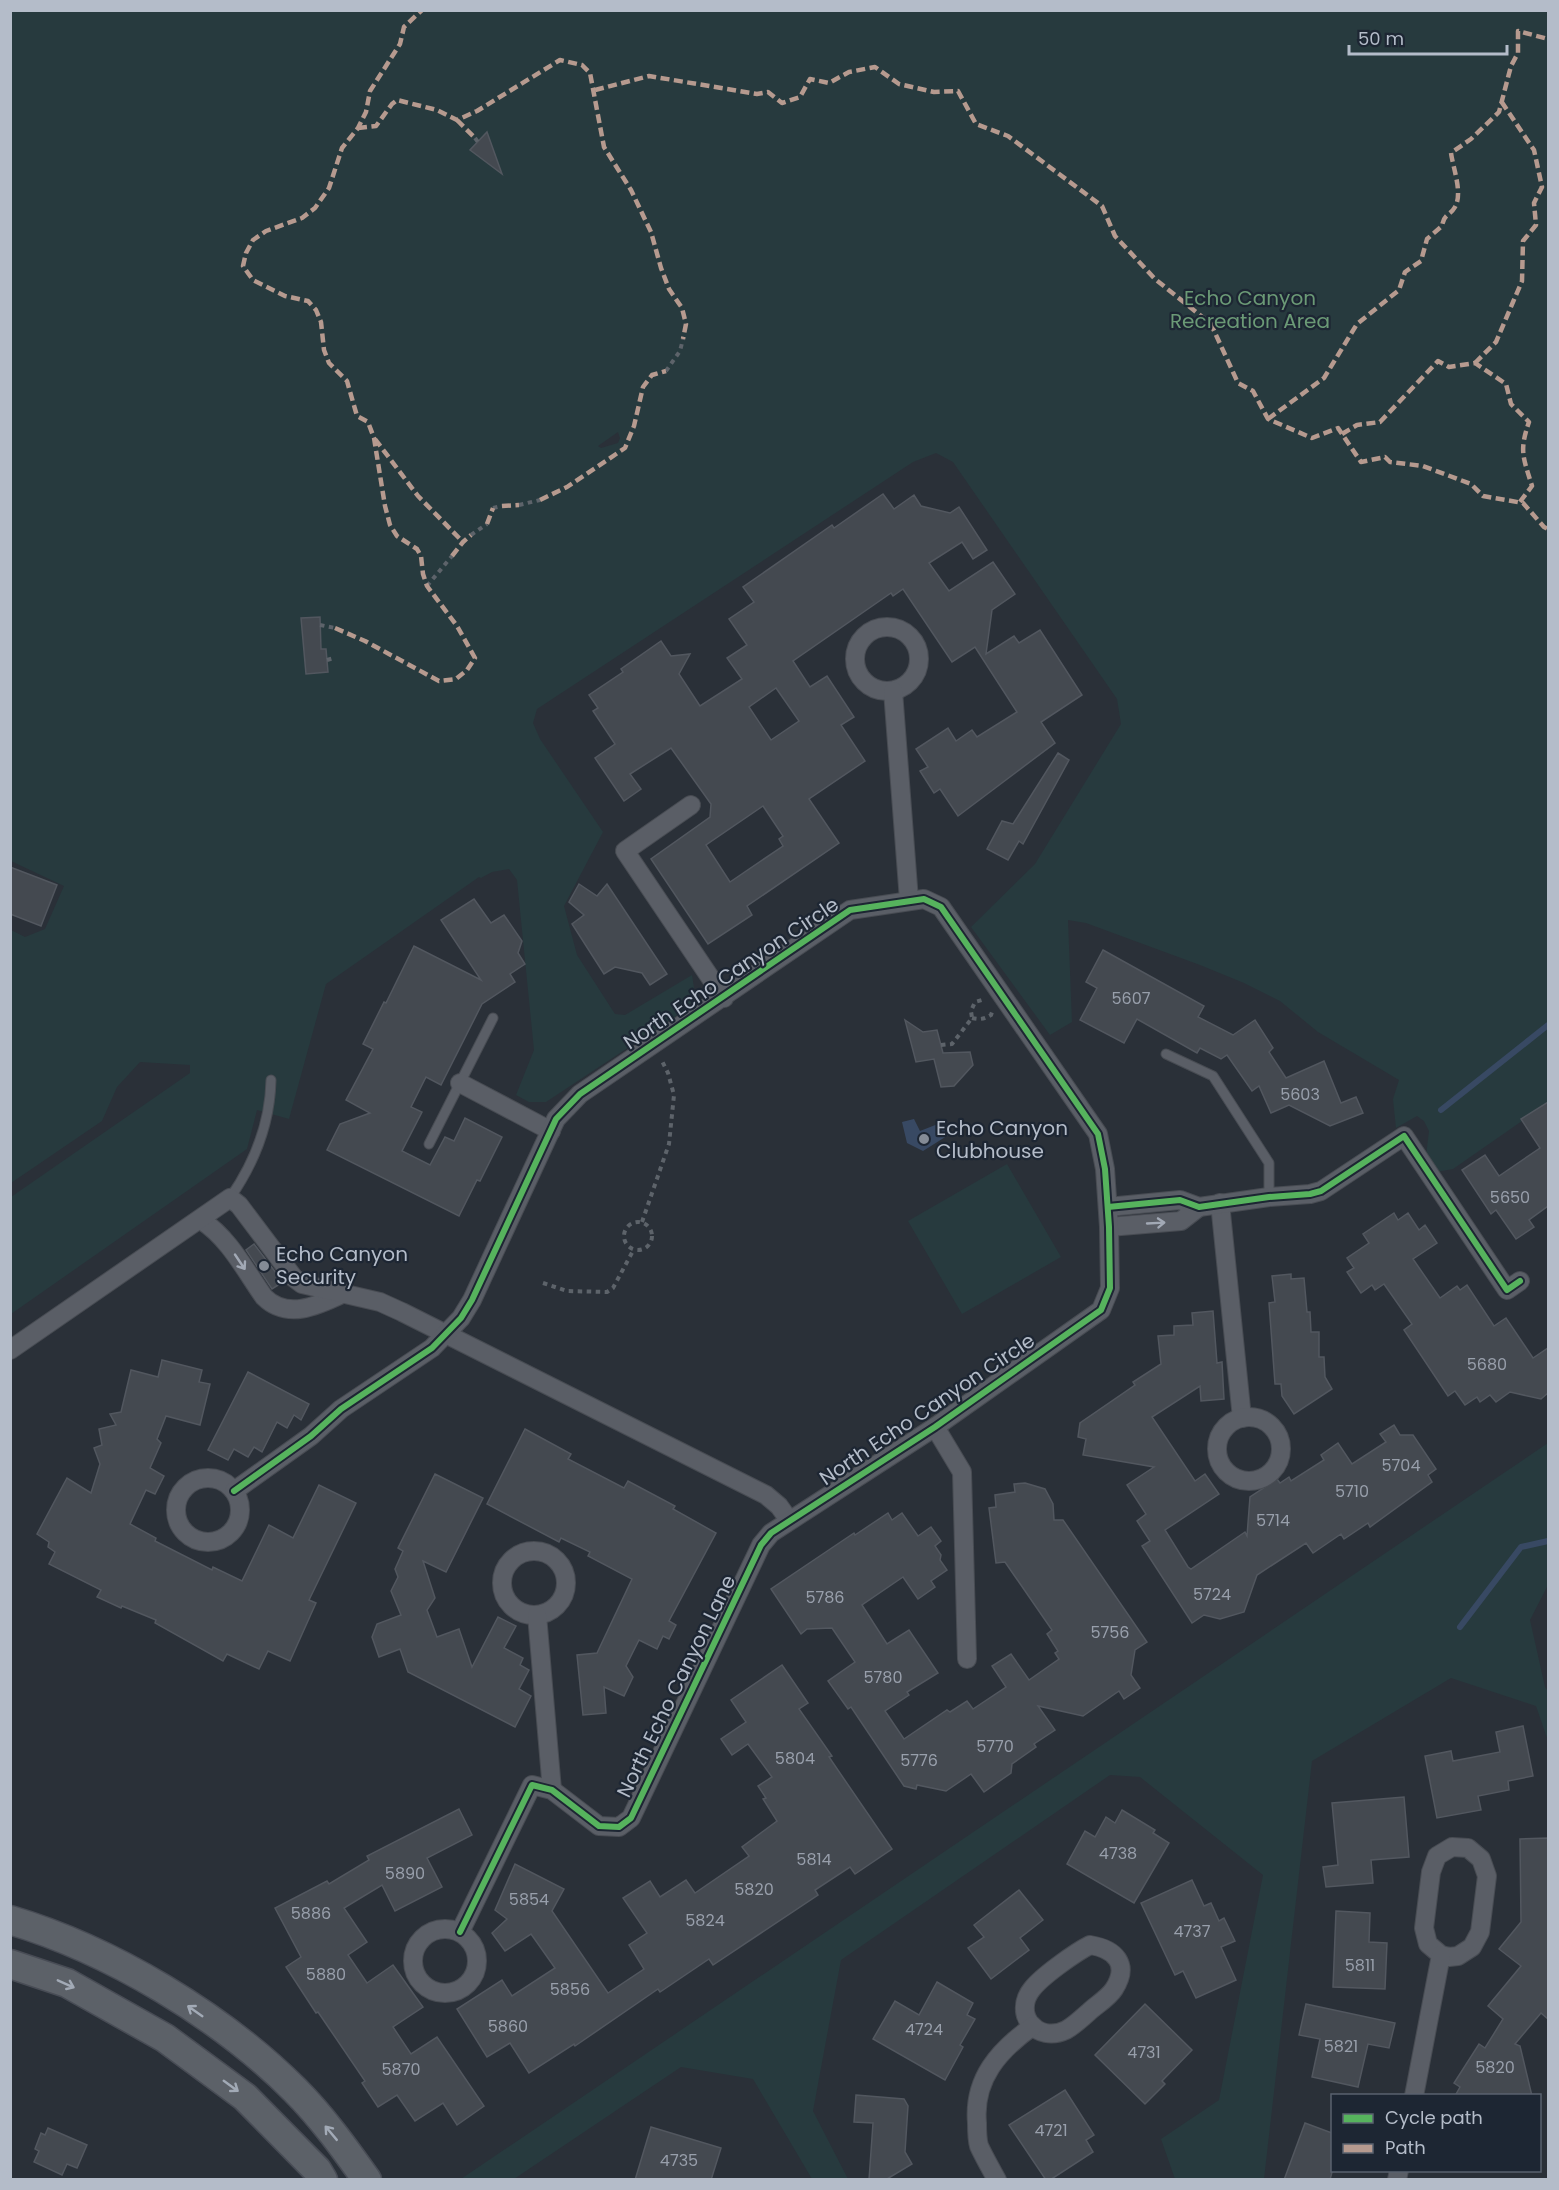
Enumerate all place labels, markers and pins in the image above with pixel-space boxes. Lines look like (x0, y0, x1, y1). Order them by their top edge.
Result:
place label: Echo Canyon Clubhouse (936, 1114, 1068, 1165)
marker: Echo Canyon Clubhouse (917, 1132, 931, 1146)
place label: Echo Canyon Security (276, 1240, 408, 1291)
marker: Echo Canyon Security (257, 1259, 271, 1273)

